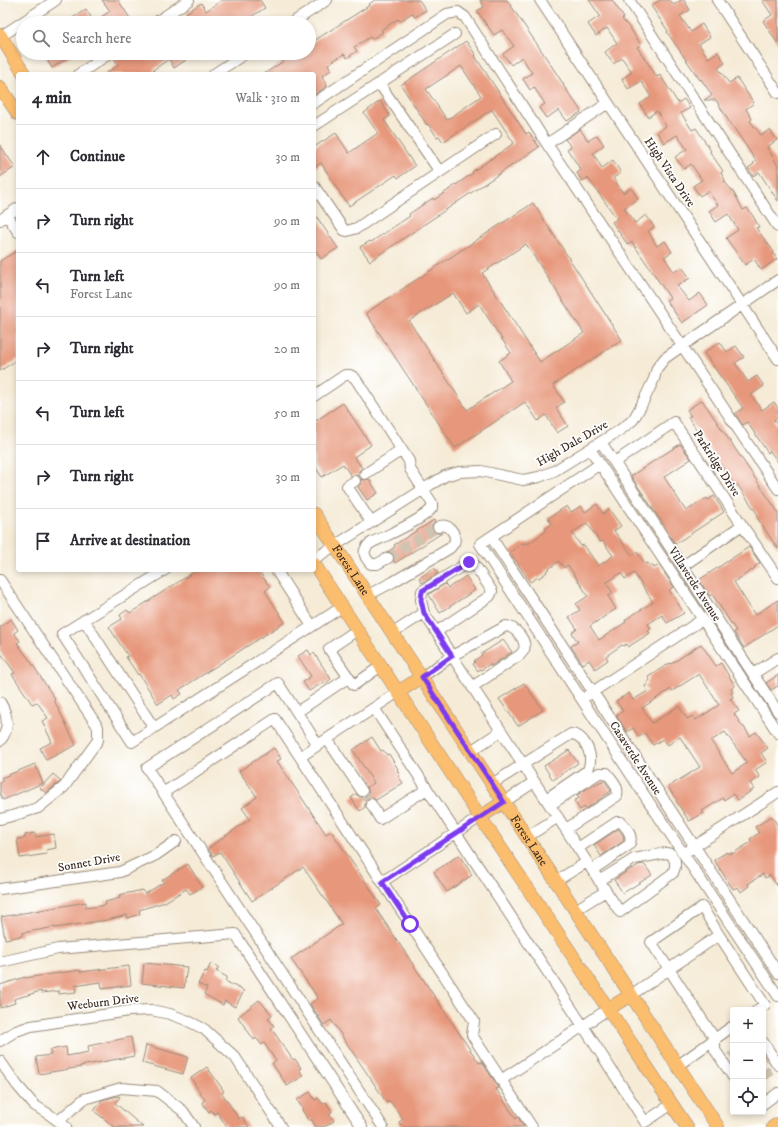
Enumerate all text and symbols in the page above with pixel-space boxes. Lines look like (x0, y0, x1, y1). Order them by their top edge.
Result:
search box (16, 16, 316, 60)
icon: search (30, 27, 52, 49)
text: Search here (62, 29, 131, 48)
text: 4 min (32, 87, 71, 109)
text: Walk · 310 m (235, 90, 300, 106)
street label: High Vista Drive (641, 135, 698, 210)
icon: ahead (32, 146, 54, 168)
text: Continue (70, 147, 125, 166)
text: 30 m (276, 149, 300, 165)
icon: right (32, 210, 54, 232)
text: Turn right (70, 211, 133, 230)
text: 90 m (274, 213, 300, 229)
text: Turn left (70, 267, 124, 286)
icon: left (32, 274, 54, 296)
text: 90 m (274, 277, 300, 293)
text: Forest Lane (70, 286, 132, 302)
icon: right (32, 338, 54, 360)
text: Turn right (70, 339, 133, 358)
text: 20 m (274, 341, 300, 357)
icon: left (32, 402, 54, 424)
text: Turn left (70, 403, 124, 422)
text: 50 m (274, 405, 300, 421)
street label: High Dale Drive (534, 417, 611, 470)
street label: Parkridge Drive (690, 427, 744, 499)
icon: right (32, 466, 54, 488)
text: Turn right (70, 467, 133, 486)
text: 30 m (276, 469, 300, 485)
icon: arrive (32, 530, 54, 552)
text: Arrive at destination (70, 531, 190, 550)
street label: Forest Lane (328, 542, 373, 598)
street label: Villaverde Avenue (664, 543, 724, 624)
route end (460, 553, 478, 571)
street label: Casaverde Avenue (606, 719, 665, 798)
street label: Forest Lane (507, 813, 551, 869)
street label: Sonnet Drive (57, 850, 121, 875)
route start (401, 915, 419, 933)
street label: Weeburn Drive (66, 991, 140, 1014)
map controls (730, 1007, 766, 1115)
button: + (730, 1007, 766, 1043)
button: − (730, 1043, 766, 1079)
button: locate (730, 1079, 766, 1115)

